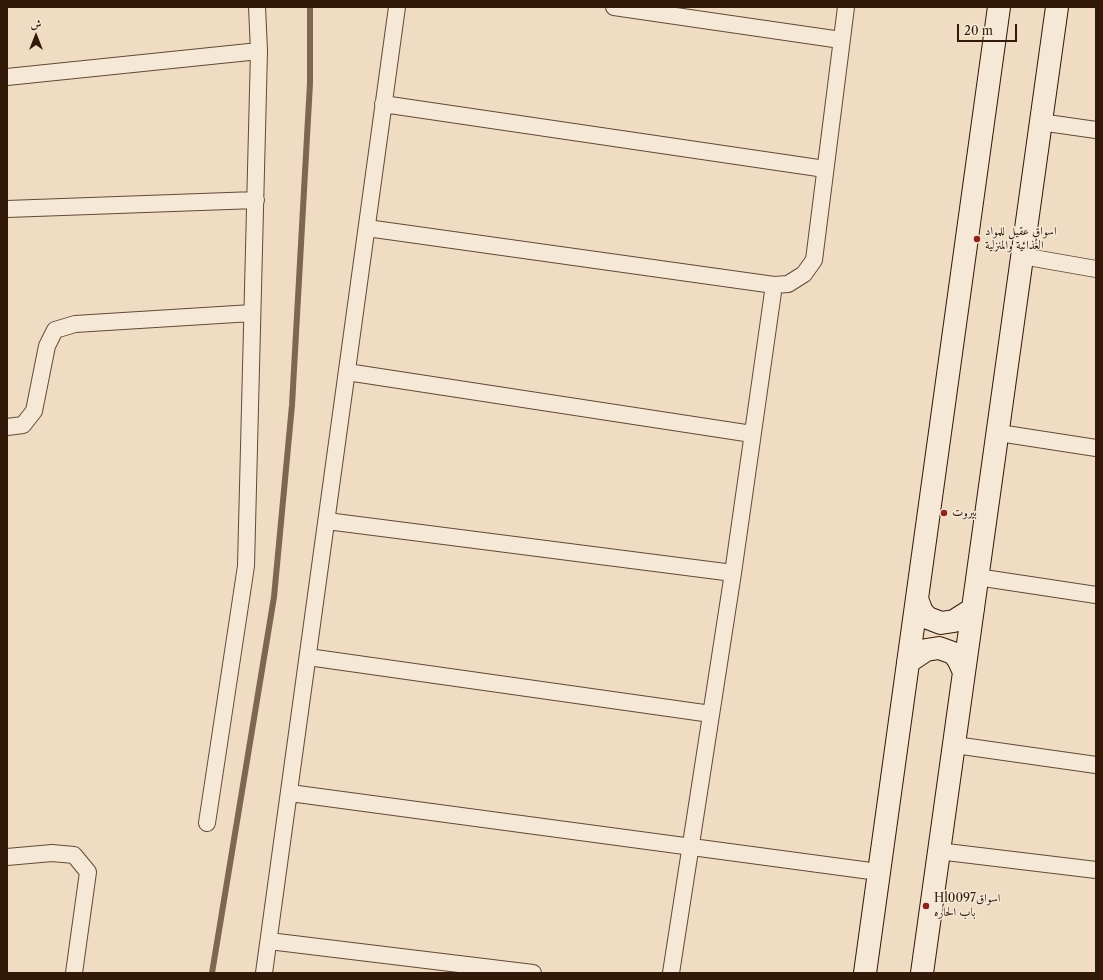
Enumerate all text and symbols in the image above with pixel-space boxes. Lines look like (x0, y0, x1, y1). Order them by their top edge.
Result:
north arrow (16, 16, 56, 56)
scale bar (959, 16, 1019, 42)
text: ش (31, 17, 41, 31)
text: 20 m (964, 23, 993, 38)
place label: اسواق عقيل للمواد الغذائية والمنزلية (985, 225, 1057, 253)
marker: اسواق عقيل للمواد الغذائية والمنزلية (972, 234, 982, 244)
place label: بيروت (952, 506, 977, 520)
marker: بيروت (939, 508, 949, 518)
place label: Hl0097اسواق باب الحاره (934, 892, 1000, 920)
marker: Hl0097اسواق باب الحاره (921, 901, 931, 911)

